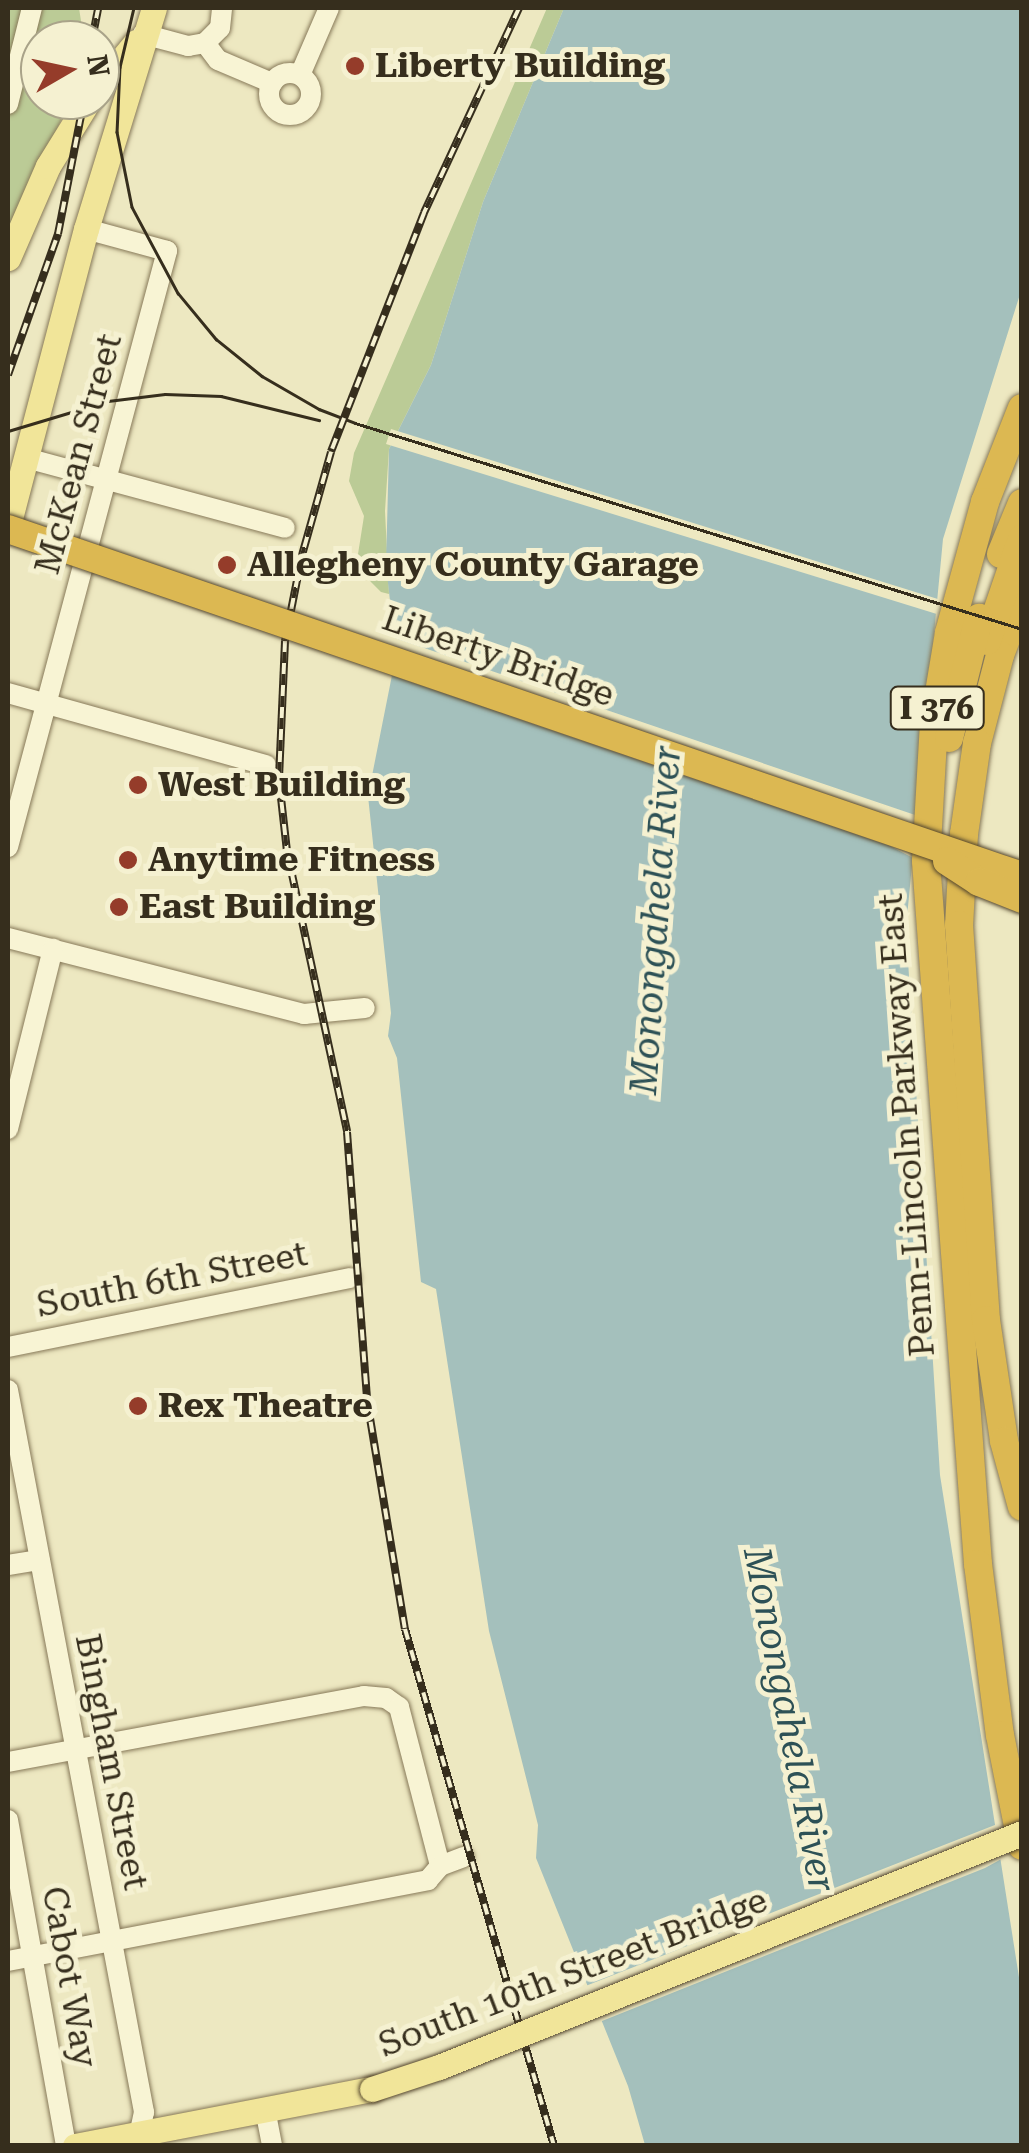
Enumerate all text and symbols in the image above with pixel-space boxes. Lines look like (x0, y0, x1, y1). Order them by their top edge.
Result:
north arrow (20, 20, 120, 120)
place label: Liberty Building (375, 45, 665, 87)
text: N (80, 52, 116, 79)
marker: Liberty Building (344, 55, 366, 77)
street label: McKean Street (27, 329, 131, 579)
place label: Allegheny County Garage (247, 544, 699, 586)
marker: Allegheny County Garage (216, 554, 238, 576)
street label: Liberty Bridge (377, 598, 619, 716)
road number: I 376 (890, 681, 984, 735)
water label: Monongahela River (621, 744, 691, 1096)
place label: West Building (158, 764, 405, 806)
marker: West Building (127, 774, 149, 796)
place label: Anytime Fitness (148, 839, 435, 881)
marker: Anytime Fitness (117, 849, 139, 871)
place label: East Building (139, 886, 375, 928)
street label: Penn-Lincoln Parkway East (870, 892, 944, 1358)
marker: East Building (108, 896, 130, 918)
street label: South 6th Street (33, 1233, 311, 1327)
place label: Rex Theatre (158, 1385, 373, 1427)
marker: Rex Theatre (127, 1395, 149, 1417)
water label: Monongahela River (733, 1544, 845, 1896)
street label: Bingham Street (66, 1630, 156, 1894)
street label: South 10th Street Bridge (373, 1879, 773, 2067)
street label: Cabot Way (32, 1883, 106, 2071)

